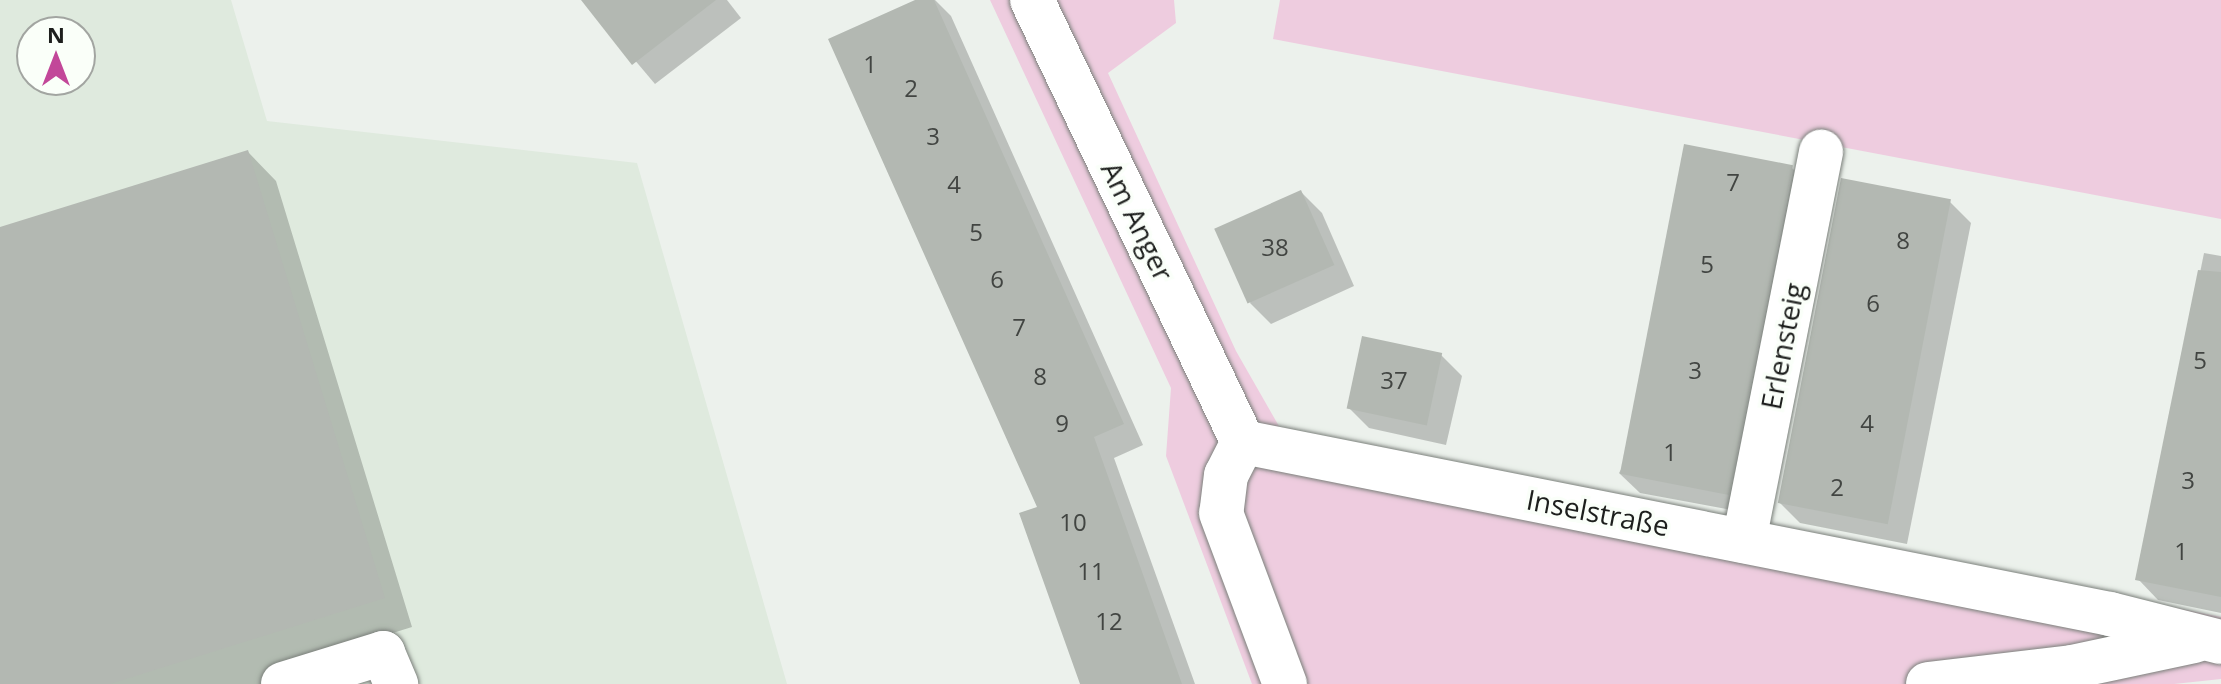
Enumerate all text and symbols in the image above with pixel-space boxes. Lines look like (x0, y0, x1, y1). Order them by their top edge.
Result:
north arrow (16, 16, 96, 96)
text: N (47, 19, 65, 49)
house number: 1 (863, 50, 877, 78)
house number: 2 (904, 74, 918, 102)
house number: 3 (926, 122, 940, 150)
street label: Am Anger (1095, 156, 1181, 286)
house number: 7 (1726, 168, 1740, 196)
house number: 4 (947, 170, 961, 198)
house number: 5 (969, 218, 983, 246)
house number: 8 (1896, 226, 1910, 254)
house number: 38 (1261, 233, 1289, 261)
house number: 5 (1700, 250, 1714, 278)
house number: 6 (990, 265, 1004, 293)
street label: Erlensteig (1753, 280, 1811, 412)
house number: 6 (1866, 289, 1880, 317)
house number: 7 (1012, 313, 1026, 341)
house number: 5 (2193, 346, 2207, 374)
house number: 3 (1688, 356, 1702, 384)
house number: 8 (1033, 362, 1047, 390)
house number: 37 (1380, 366, 1408, 394)
house number: 9 (1055, 409, 1069, 437)
house number: 4 (1860, 409, 1874, 437)
house number: 1 (1663, 438, 1677, 466)
house number: 3 (2181, 466, 2195, 494)
house number: 2 (1830, 473, 1844, 501)
street label: Inselstraße (1524, 482, 1672, 542)
house number: 10 (1059, 508, 1087, 536)
house number: 1 (2174, 537, 2188, 565)
house number: 11 (1077, 557, 1105, 585)
house number: 12 (1095, 607, 1123, 635)

